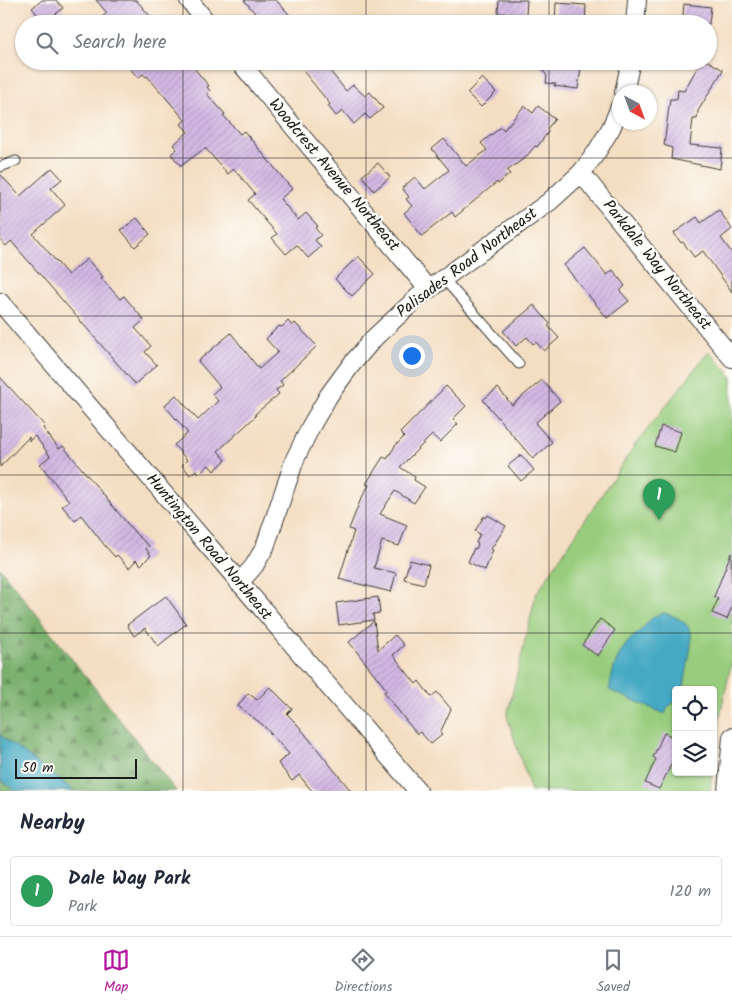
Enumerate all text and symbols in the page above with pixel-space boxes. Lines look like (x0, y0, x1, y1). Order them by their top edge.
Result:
search box (15, 15, 717, 70)
text: Search here (73, 28, 167, 58)
icon: search (33, 29, 61, 57)
north arrow (612, 85, 657, 130)
street label: Woodcrest Avenue Northeast (262, 93, 406, 258)
street label: Parkdale Way Northeast (596, 194, 718, 336)
street label: Palisades Road Northeast (391, 201, 543, 324)
your location (399, 343, 425, 369)
street label: Huntington Road Northeast (140, 468, 279, 627)
pin: 1 (643, 479, 675, 520)
map controls (672, 686, 717, 776)
button: locate (672, 686, 717, 731)
button: layers (672, 731, 717, 776)
scale bar (15, 756, 138, 779)
text: 50 m (22, 757, 53, 779)
text: Nearby (20, 807, 85, 840)
text: Dale Way Park (68, 864, 190, 894)
text: 1 (35, 879, 39, 904)
text: 120 m (670, 879, 711, 904)
text: Park (68, 894, 97, 919)
tab: Map (102, 946, 130, 998)
tab: Directions (334, 946, 392, 998)
tab: Saved (597, 946, 630, 998)

